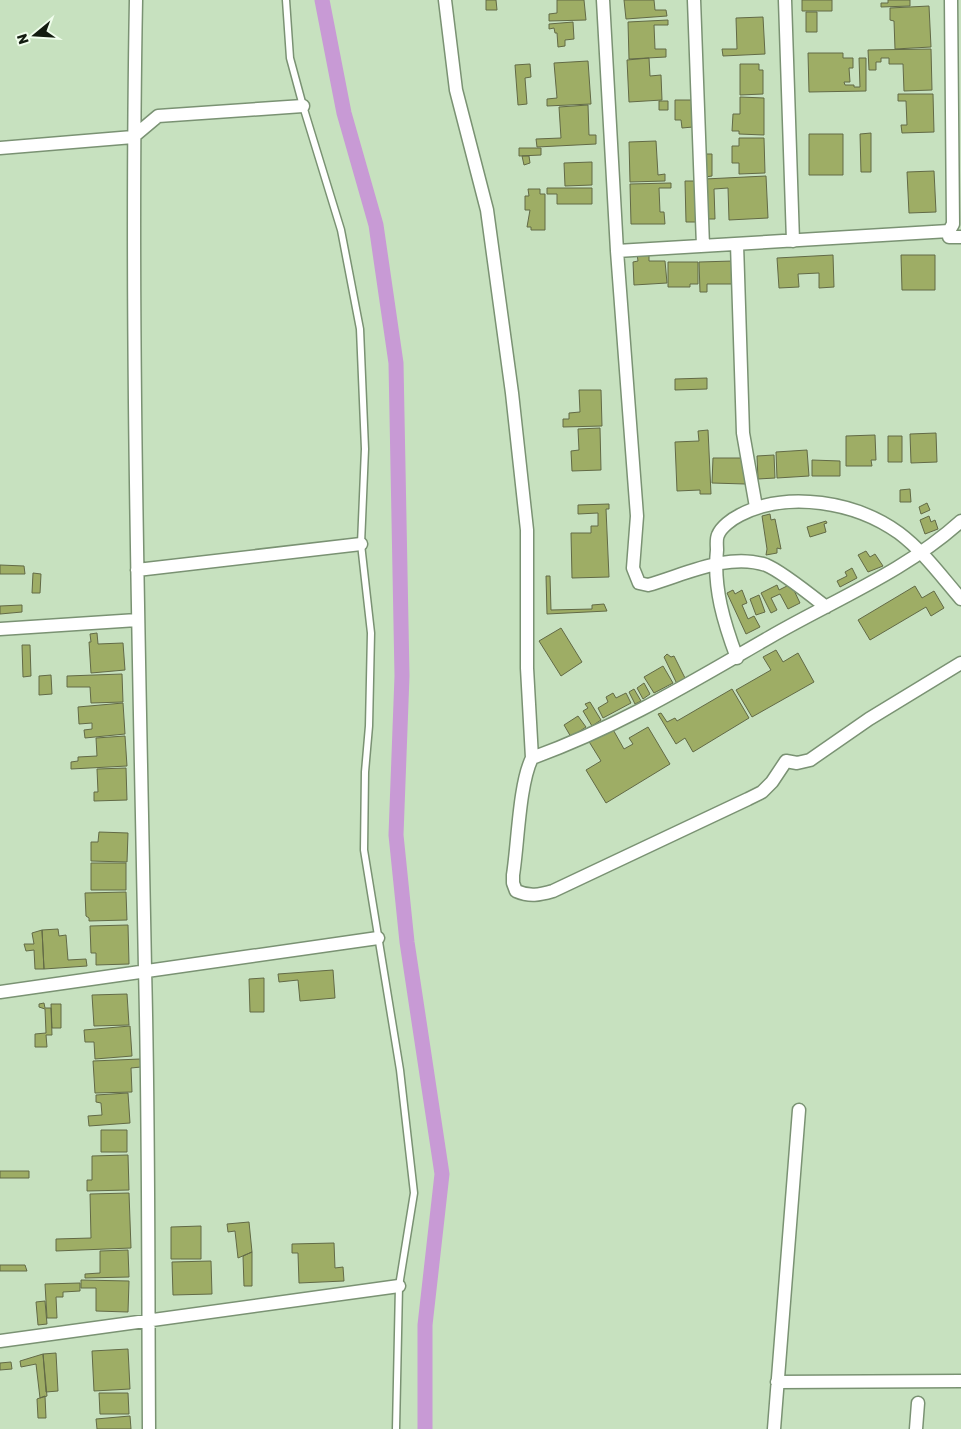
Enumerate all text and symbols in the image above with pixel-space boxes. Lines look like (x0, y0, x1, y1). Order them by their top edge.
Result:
north arrow (10, 10, 60, 60)
text: N (13, 31, 33, 46)

